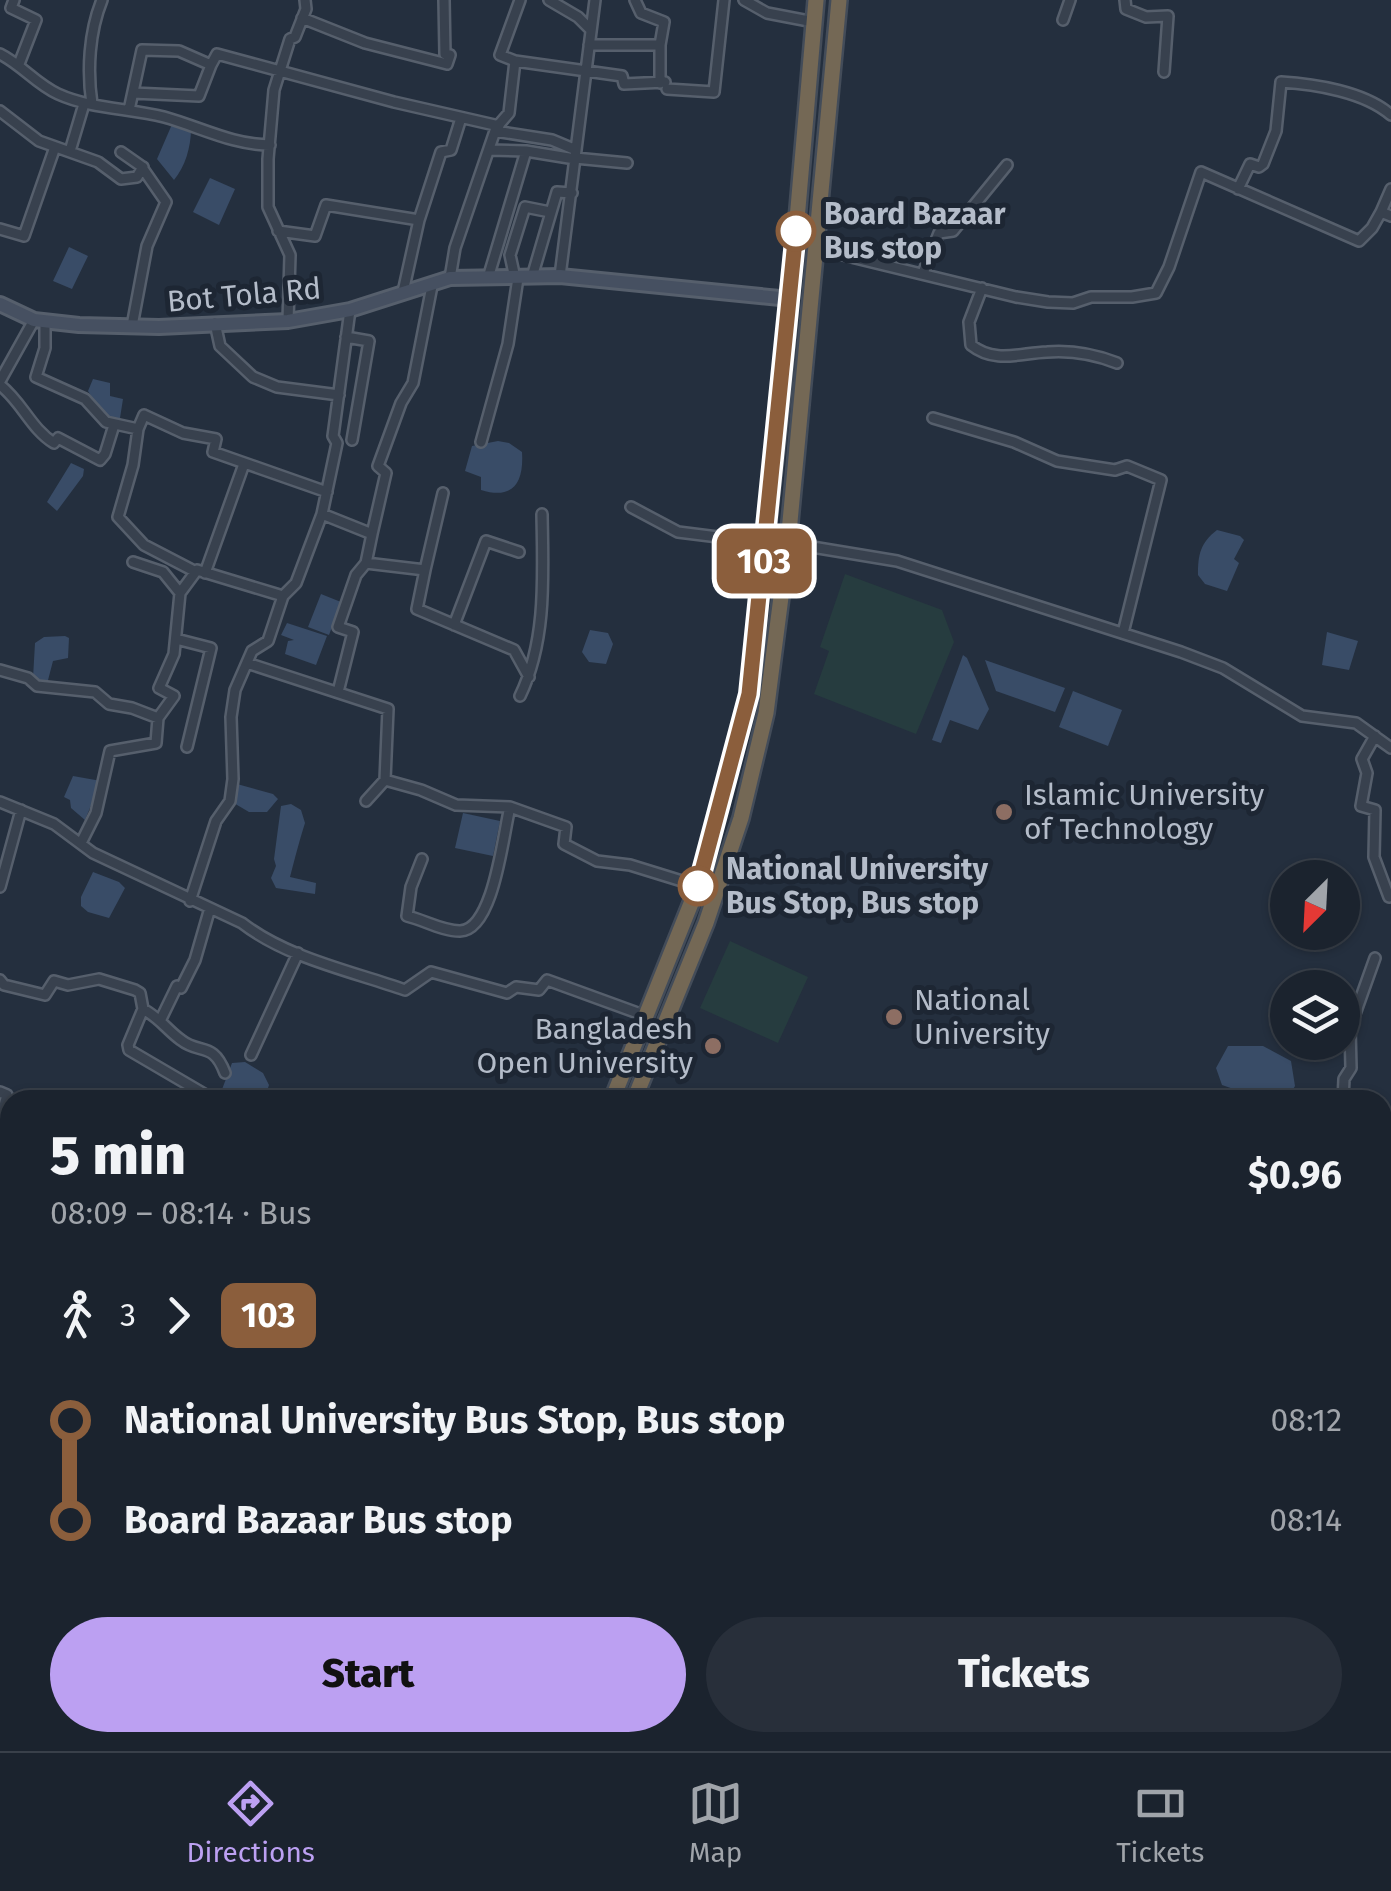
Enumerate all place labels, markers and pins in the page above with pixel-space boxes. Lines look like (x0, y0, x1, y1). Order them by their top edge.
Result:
place label: Board Bazaar Bus stop (824, 196, 1006, 266)
marker: Board Bazaar Bus stop (777, 212, 815, 250)
place label: Islamic University of Technology (1024, 777, 1264, 847)
marker: Islamic University of Technology (993, 801, 1015, 823)
place label: National University Bus Stop, Bus stop (726, 851, 988, 921)
marker: National University Bus Stop, Bus stop (679, 867, 717, 905)
place label: National University (914, 982, 1050, 1052)
marker: National University (883, 1006, 905, 1028)
place label: Bangladesh Open University (477, 1011, 693, 1081)
marker: Bangladesh Open University (702, 1035, 724, 1057)

